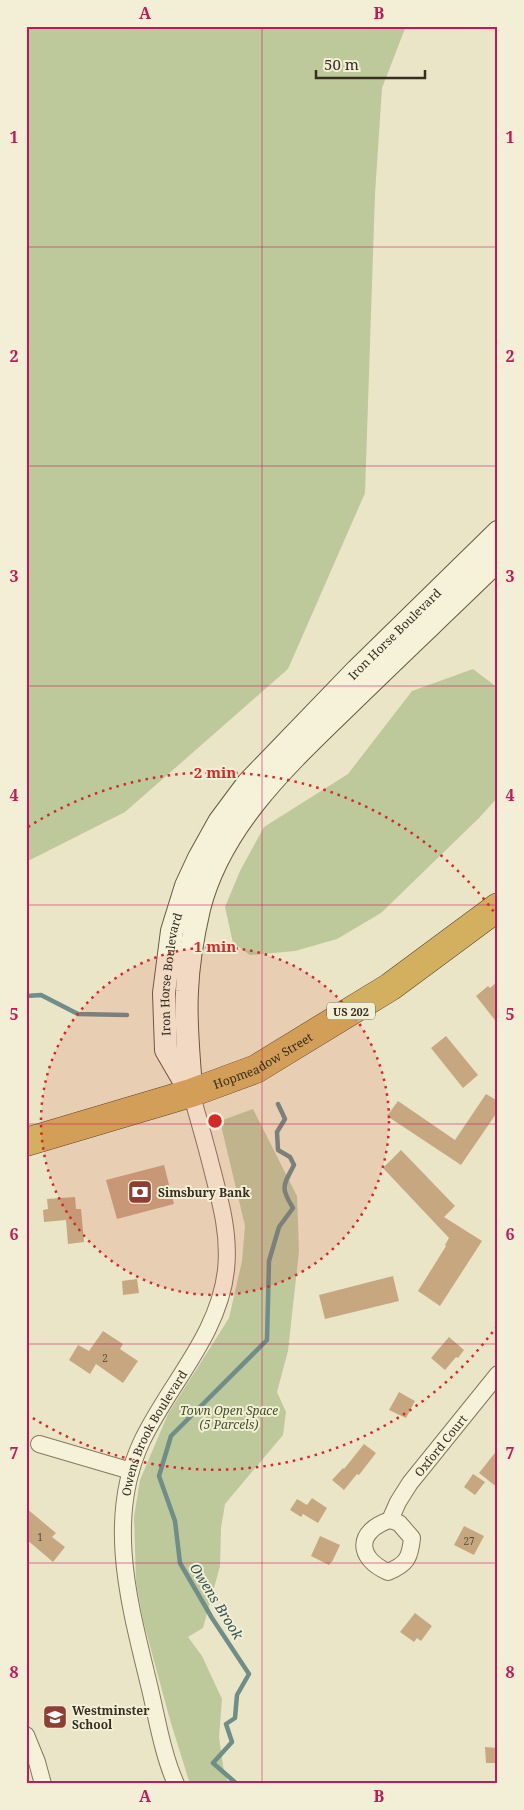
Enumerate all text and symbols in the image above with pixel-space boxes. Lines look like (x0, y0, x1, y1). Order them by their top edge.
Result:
text: A (139, 2, 152, 24)
text: B (374, 2, 385, 24)
scale bar (316, 48, 425, 80)
text: 50 m (324, 54, 359, 74)
text: 1 (9, 126, 19, 148)
text: 1 (505, 126, 515, 148)
text: 2 (9, 345, 19, 367)
text: 2 (505, 345, 515, 367)
text: 3 (9, 565, 19, 587)
text: 3 (505, 565, 515, 587)
street label: Iron Horse Boulevard (344, 584, 445, 683)
text: 2 min (194, 762, 236, 782)
text: 4 (9, 784, 19, 806)
text: 4 (505, 784, 515, 806)
street label: Iron Horse Boulevard (155, 910, 186, 1036)
text: 1 min (194, 936, 236, 956)
road number: US 202 (327, 1002, 375, 1019)
text: 5 (9, 1003, 19, 1025)
text: 5 (505, 1003, 515, 1025)
street label: Hopmeadow Street (211, 1028, 315, 1093)
centre of rings (206, 1112, 224, 1130)
bank icon: Simsbury Bank (127, 1179, 153, 1205)
place label: Simsbury Bank (158, 1184, 250, 1201)
text: 6 (9, 1223, 19, 1245)
text: 6 (505, 1223, 515, 1245)
house number: 2 (102, 1351, 108, 1365)
street label: Owens Brook Boulevard (117, 1366, 191, 1497)
park label: Town Open Space (5 Parcels) (180, 1402, 278, 1433)
street label: Oxford Court (410, 1411, 471, 1480)
text: 7 (9, 1442, 19, 1464)
text: 7 (505, 1442, 515, 1464)
house number: 1 (37, 1530, 43, 1544)
house number: 27 (463, 1534, 475, 1548)
water label: Owens Brook (186, 1559, 249, 1644)
text: 8 (9, 1661, 19, 1683)
text: 8 (505, 1661, 515, 1683)
place label: Westminster School (72, 1702, 150, 1733)
school or university icon: Westminster School (42, 1704, 68, 1730)
text: A (139, 1785, 152, 1807)
text: B (374, 1785, 385, 1807)

